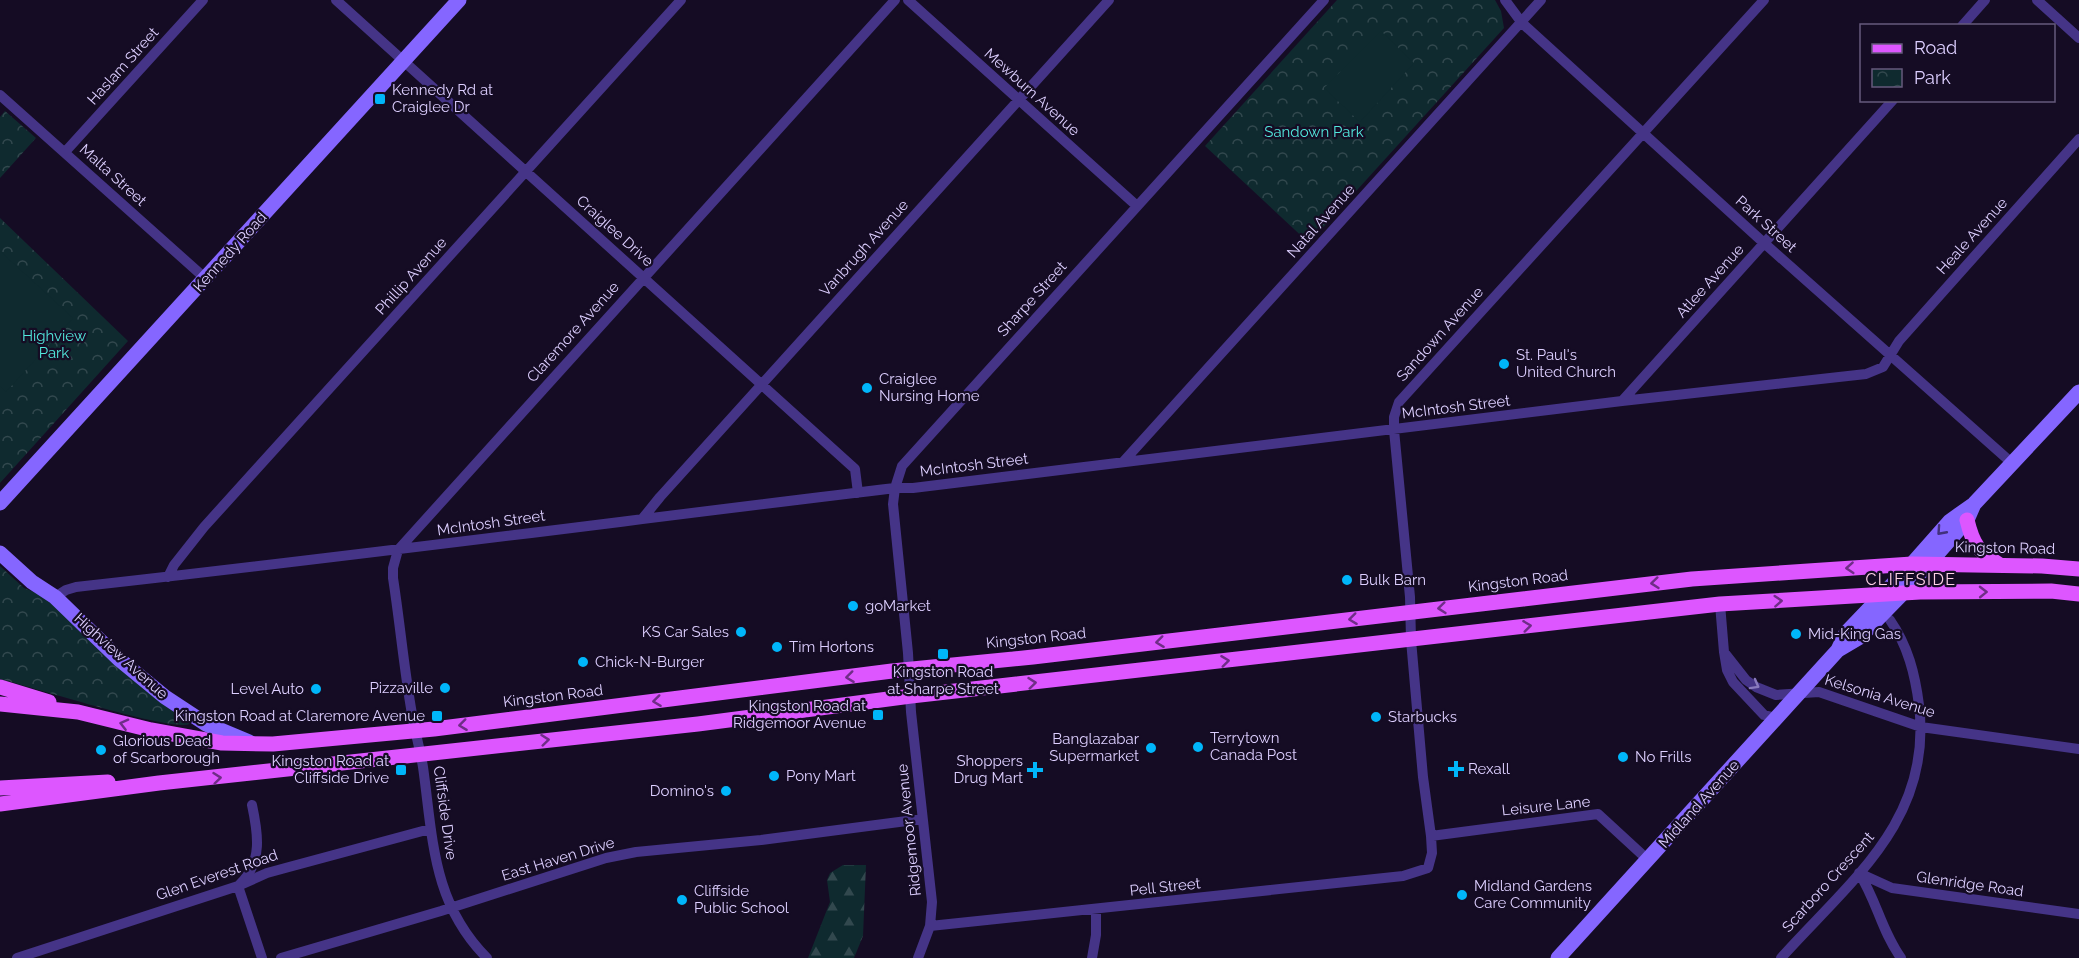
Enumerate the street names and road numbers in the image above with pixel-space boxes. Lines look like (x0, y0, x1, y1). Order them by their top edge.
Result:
street label: Haslam Street (84, 24, 162, 108)
street label: Mewburn Avenue (981, 44, 1083, 140)
street label: Malta Street (76, 140, 150, 210)
street label: Natal Avenue (1283, 180, 1359, 261)
street label: Craiglee Drive (573, 192, 657, 270)
street label: Park Street (1732, 192, 1800, 256)
street label: Heale Avenue (1933, 194, 2011, 278)
street label: Vanbrugh Avenue (816, 196, 912, 300)
street label: Kennedy Road (189, 208, 271, 296)
street label: Phillip Avenue (372, 233, 451, 318)
street label: Atlee Avenue (1672, 240, 1748, 321)
street label: Sharpe Street (994, 258, 1070, 340)
street label: Claremore Avenue (523, 278, 623, 386)
street label: Sandown Avenue (1393, 283, 1487, 385)
street label: McIntosh Street (1401, 391, 1511, 423)
street label: McIntosh Street (919, 449, 1029, 481)
street label: McIntosh Street (436, 507, 546, 539)
street label: Kingston Road (1955, 538, 2055, 558)
street label: Kingston Road (1467, 566, 1569, 596)
street label: Highview Avenue (70, 609, 172, 703)
street label: Kingston Road (985, 624, 1087, 652)
street label: Kelsonia Avenue (1823, 671, 1938, 721)
street label: Kingston Road (502, 681, 604, 711)
street label: Midland Avenue (1655, 756, 1743, 852)
street label: Ridgemoor Avenue (893, 763, 925, 897)
street label: Cliffside Drive (430, 765, 461, 861)
street label: Leisure Lane (1501, 792, 1591, 820)
street label: Scarboro Crescent (1778, 828, 1878, 936)
street label: East Haven Drive (499, 833, 617, 885)
street label: Glen Everest Road (154, 846, 280, 904)
street label: Glenridge Road (1915, 868, 2025, 900)
street label: Pell Street (1129, 874, 1201, 900)

